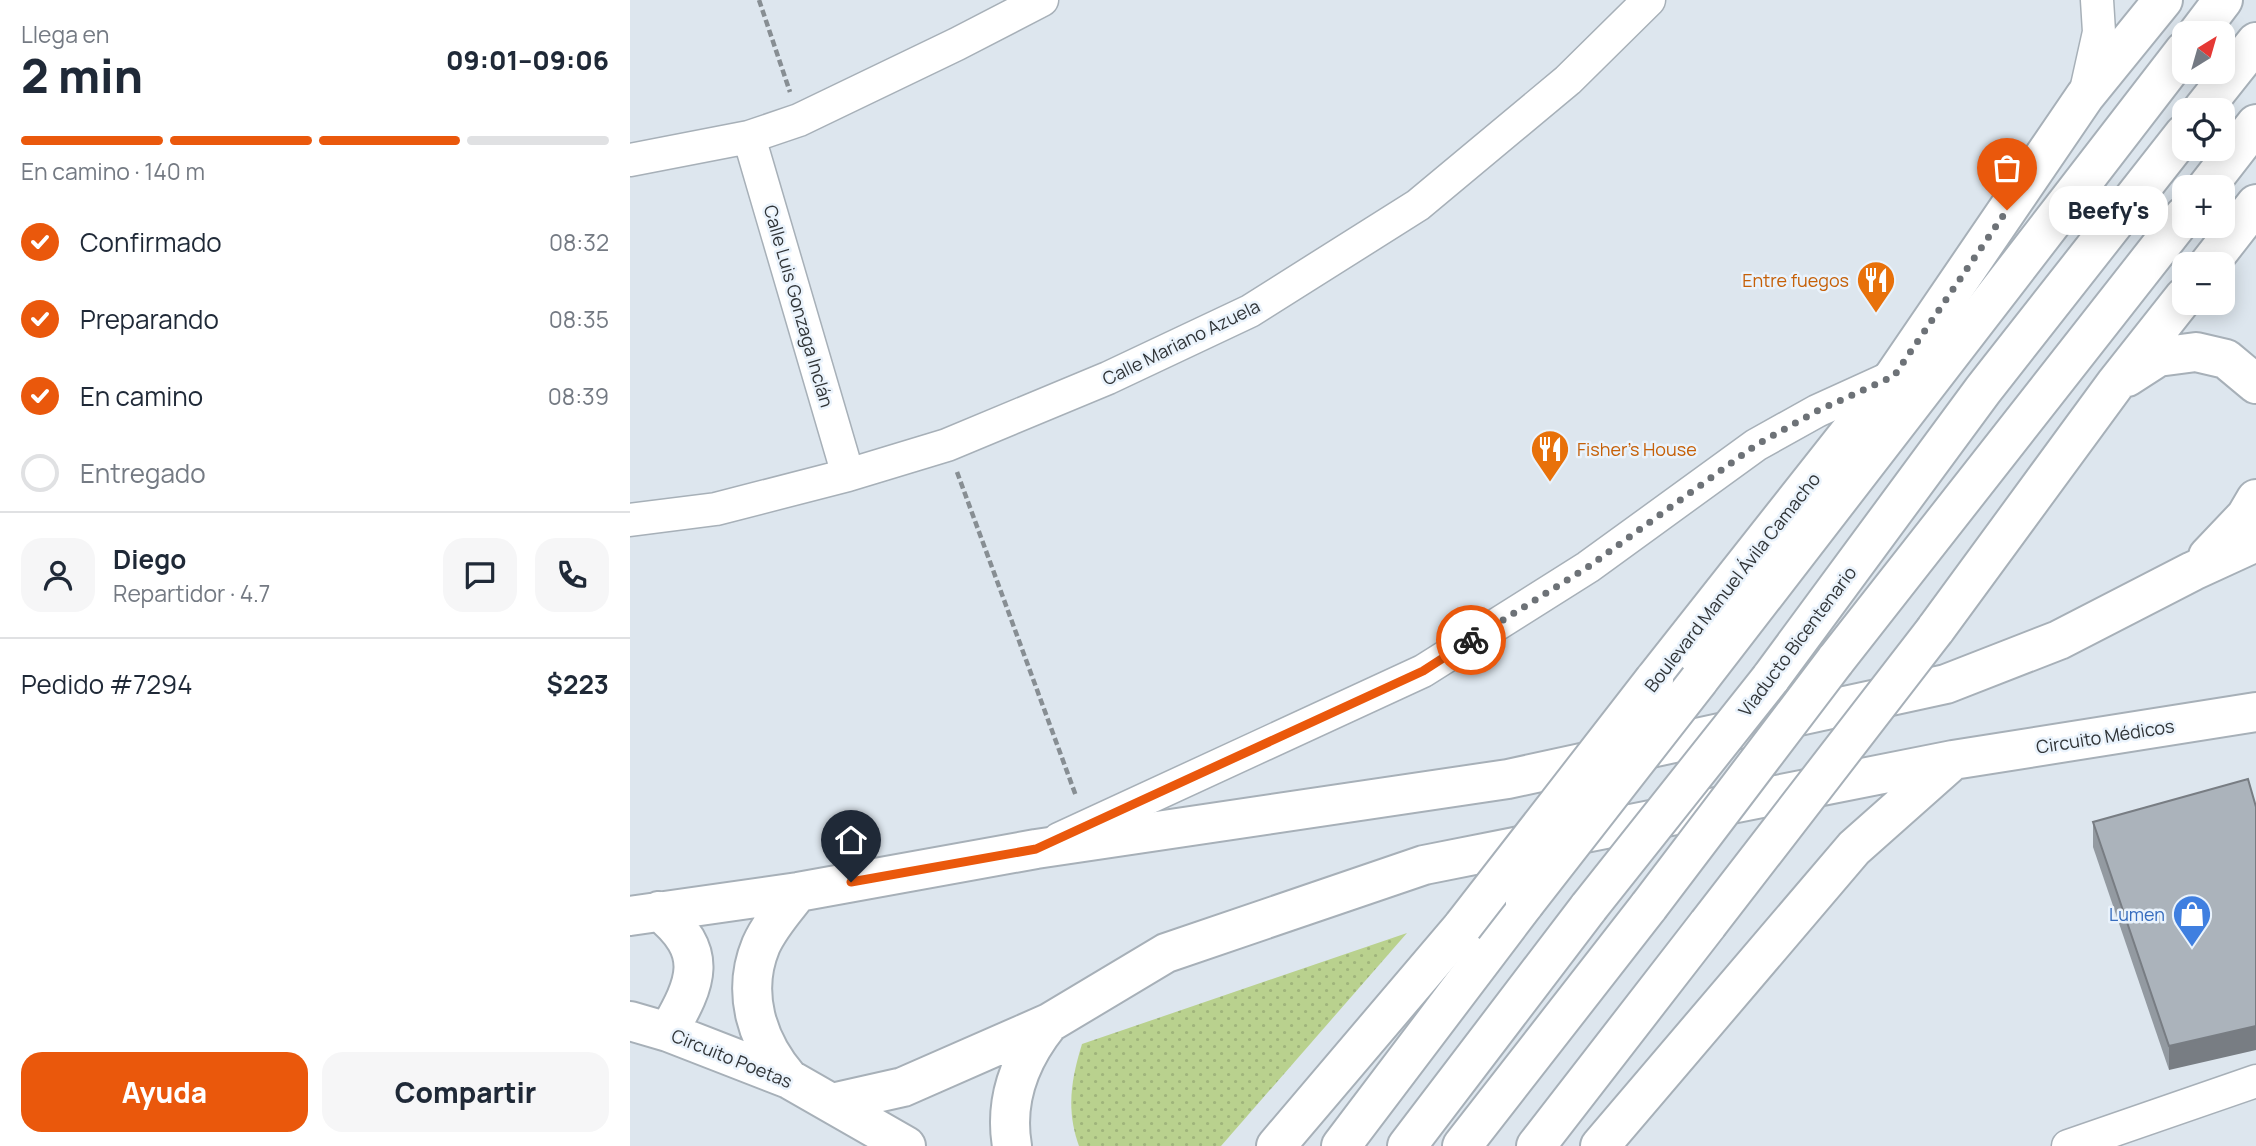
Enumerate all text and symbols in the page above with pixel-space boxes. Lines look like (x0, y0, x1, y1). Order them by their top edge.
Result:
text: Llega en (21, 18, 109, 50)
north arrow (2172, 21, 2235, 84)
map controls (2172, 21, 2235, 315)
text: 09:01–09:06 (446, 42, 609, 78)
text: 2 min (21, 44, 143, 107)
button: locate (2172, 98, 2235, 161)
pin (1977, 138, 2037, 210)
icon: bag (1988, 149, 2026, 187)
text: En camino · 140 m (21, 155, 205, 187)
button: + (2172, 175, 2235, 238)
callout: Beefy's (2049, 186, 2168, 234)
text: Beefy's (2068, 194, 2149, 226)
street label: Calle Luis Gonzaga Inclán (759, 202, 839, 410)
icon: check (21, 223, 59, 261)
text: Confirmado (80, 224, 222, 260)
text: 08:32 (549, 226, 609, 258)
button: − (2172, 252, 2235, 315)
restaurant icon: Entre fuegos (1855, 259, 1897, 314)
place label: Entre fuegos (1742, 268, 1849, 292)
street label: Calle Mariano Azuela (1098, 293, 1264, 391)
icon: check (21, 300, 59, 338)
text: Preparando (80, 301, 219, 337)
text: 08:35 (549, 303, 609, 335)
icon: check (21, 377, 59, 415)
text: En camino (80, 378, 203, 414)
text: 08:39 (548, 380, 609, 412)
restaurant icon: Fisher's House (1529, 428, 1571, 483)
place label: Fisher's House (1577, 437, 1697, 461)
text: Entregado (80, 455, 206, 491)
street label: Boulevard Manuel Ávila Camacho (1639, 467, 1825, 697)
button: person (21, 538, 95, 612)
button: chat (443, 538, 517, 612)
button: phone (535, 538, 609, 612)
text: Diego (113, 541, 186, 577)
street label: Viaducto Bicentenario (1733, 561, 1861, 721)
text: Repartidor · 4.7 (113, 577, 270, 609)
courier (1436, 605, 1506, 675)
icon: bike (1452, 621, 1490, 659)
text: Pedido #7294 (21, 666, 193, 702)
text: $223 (547, 666, 609, 702)
street label: Circuito Médicos (2034, 713, 2176, 759)
pin (821, 810, 881, 882)
icon: home (832, 821, 870, 859)
shop icon: Lumen (2171, 893, 2213, 948)
place label: Lumen (2109, 902, 2165, 926)
street label: Circuito Poetas (668, 1023, 796, 1093)
button: Ayuda (21, 1052, 308, 1132)
button: Compartir (322, 1052, 609, 1132)

